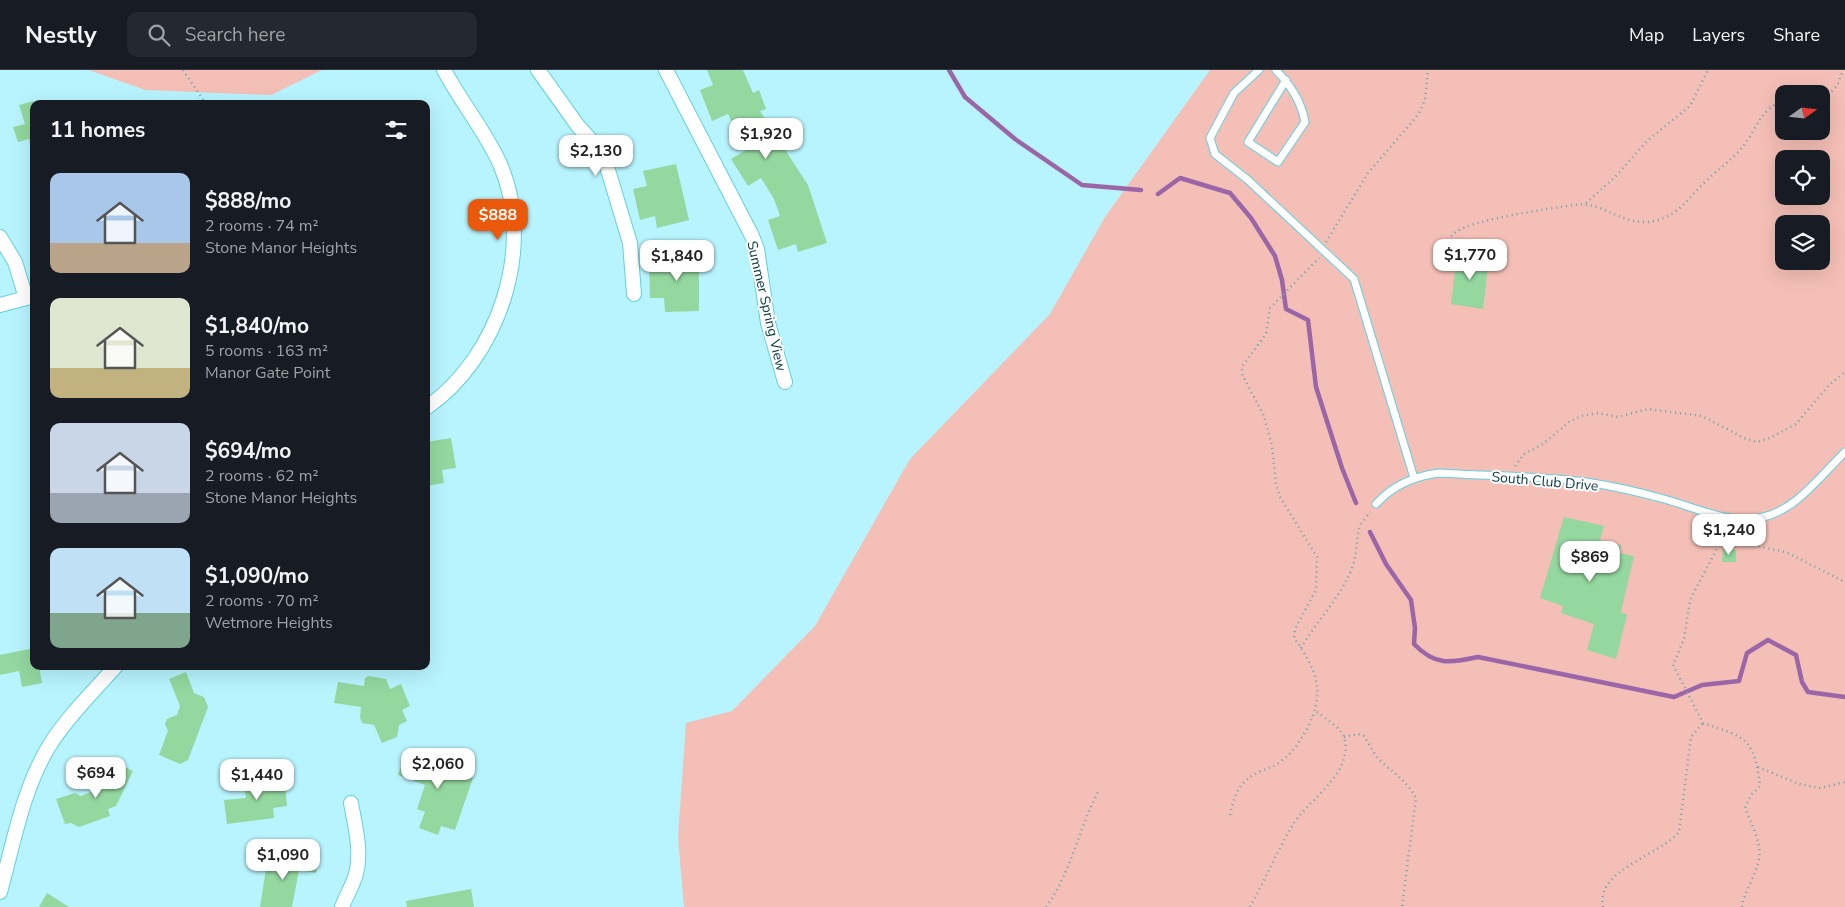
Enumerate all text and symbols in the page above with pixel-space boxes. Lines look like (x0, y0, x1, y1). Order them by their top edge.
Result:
search box (127, 12, 477, 57)
text: Nestly (25, 19, 97, 51)
icon: search (145, 21, 173, 49)
text: Search here (185, 22, 285, 48)
text: Map (1629, 23, 1664, 47)
text: Layers (1692, 23, 1745, 47)
text: Share (1773, 23, 1820, 47)
north arrow (1775, 85, 1830, 140)
map controls (1775, 85, 1830, 270)
text: 11 homes (50, 116, 145, 144)
icon: filters (382, 116, 410, 144)
pin: $1,920 (725, 118, 807, 160)
text: $1,920 (740, 123, 792, 145)
pin: $2,130 (555, 134, 637, 177)
text: $2,130 (570, 140, 622, 162)
button: locate (1775, 150, 1830, 205)
text: $888/mo (205, 187, 291, 215)
icon: home (90, 193, 150, 253)
pin: $888 (468, 198, 528, 241)
text: $888 (479, 204, 517, 226)
text: 2 rooms · 74 m² (205, 215, 318, 237)
button: layers (1775, 215, 1830, 270)
text: Stone Manor Heights (205, 237, 357, 259)
pin: $1,770 (1429, 238, 1511, 281)
street label: Summer Spring View (742, 239, 791, 373)
pin: $1,840 (636, 240, 718, 282)
text: $1,770 (1444, 244, 1496, 266)
text: $1,840 (651, 245, 703, 267)
text: $1,840/mo (205, 312, 309, 340)
icon: home (90, 318, 150, 378)
text: 5 rooms · 163 m² (205, 340, 328, 362)
text: Manor Gate Point (205, 362, 330, 384)
text: $694/mo (205, 437, 291, 465)
icon: home (90, 443, 150, 503)
text: 2 rooms · 62 m² (205, 465, 318, 487)
street label: South Club Drive (1491, 467, 1599, 496)
text: Stone Manor Heights (205, 487, 357, 509)
pin: $1,240 (1688, 514, 1770, 556)
text: $1,240 (1703, 519, 1755, 541)
pin: $869 (1560, 540, 1620, 583)
text: $869 (1571, 546, 1609, 568)
text: $1,090/mo (205, 562, 309, 590)
icon: home (90, 568, 150, 628)
text: 2 rooms · 70 m² (205, 590, 318, 612)
text: Wetmore Heights (205, 612, 333, 634)
pin: $2,060 (397, 748, 479, 790)
text: $2,060 (412, 753, 464, 775)
pin: $694 (66, 756, 126, 799)
pin: $1,440 (216, 758, 298, 801)
text: $694 (77, 762, 115, 784)
text: $1,440 (231, 764, 283, 786)
pin: $1,090 (242, 838, 324, 881)
text: $1,090 (257, 844, 309, 866)

